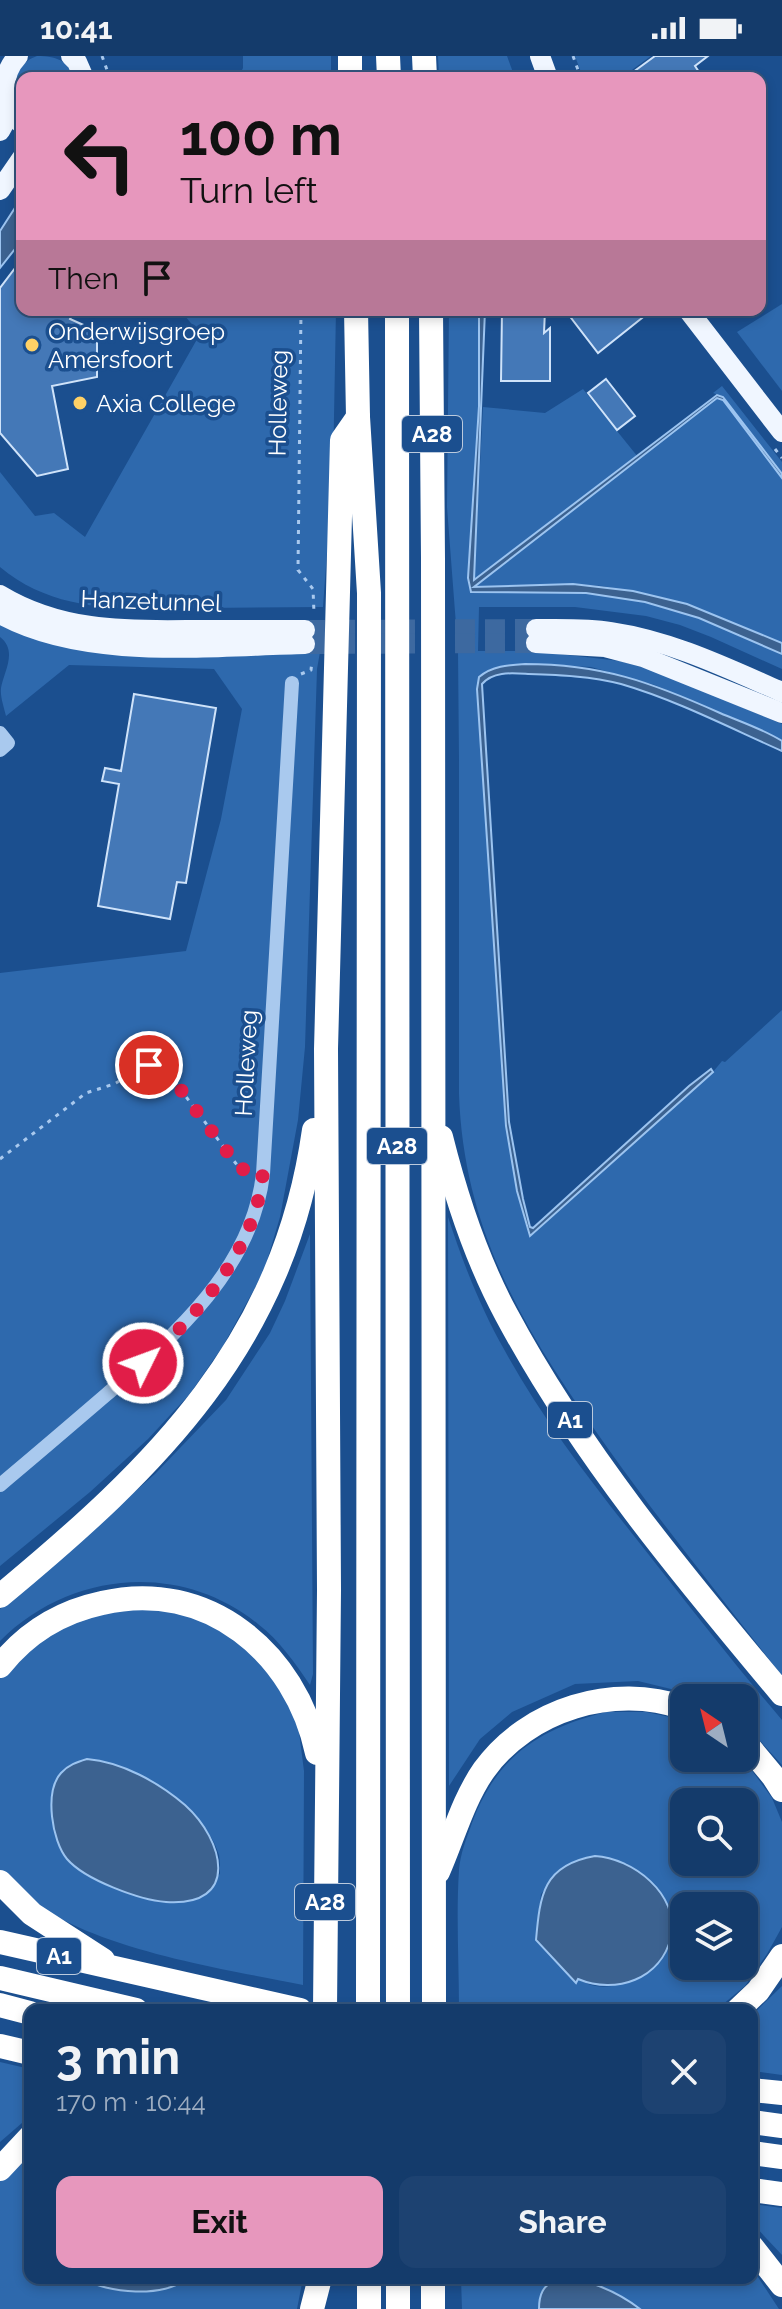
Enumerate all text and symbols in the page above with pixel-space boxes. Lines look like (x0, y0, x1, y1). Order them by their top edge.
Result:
text: 10:41 (40, 11, 113, 46)
text: 100 m (180, 102, 342, 168)
icon: left (48, 104, 152, 208)
text: Turn left (180, 169, 318, 211)
icon: arrive (135, 256, 179, 300)
text: Then (48, 261, 119, 296)
place label: Onderwijsgroep Amersfoort (48, 317, 225, 374)
marker: Onderwijsgroep Amersfoort (23, 336, 41, 354)
street label: Holleweg (263, 349, 293, 457)
place label: Axia College (96, 389, 236, 418)
marker: Axia College (71, 394, 89, 412)
road number: A28 (402, 416, 462, 452)
street label: Hanzetunnel (80, 584, 222, 618)
street label: Holleweg (229, 1009, 263, 1117)
pin (115, 1031, 183, 1099)
icon: arrive (127, 1043, 171, 1087)
road number: A28 (367, 1128, 427, 1164)
position arrow (101, 1321, 185, 1405)
road number: A1 (548, 1402, 592, 1438)
north arrow (670, 1684, 758, 1772)
map controls (670, 1684, 758, 1980)
button: search (670, 1788, 758, 1876)
road number: A28 (295, 1884, 355, 1920)
button: layers (670, 1892, 758, 1980)
road number: A1 (37, 1938, 81, 1974)
text: 3 min (56, 2029, 180, 2085)
button: close (642, 2030, 726, 2114)
text: 170 m · 10:44 (56, 2087, 206, 2117)
button: Exit (56, 2176, 383, 2268)
button: Share (399, 2176, 726, 2268)

